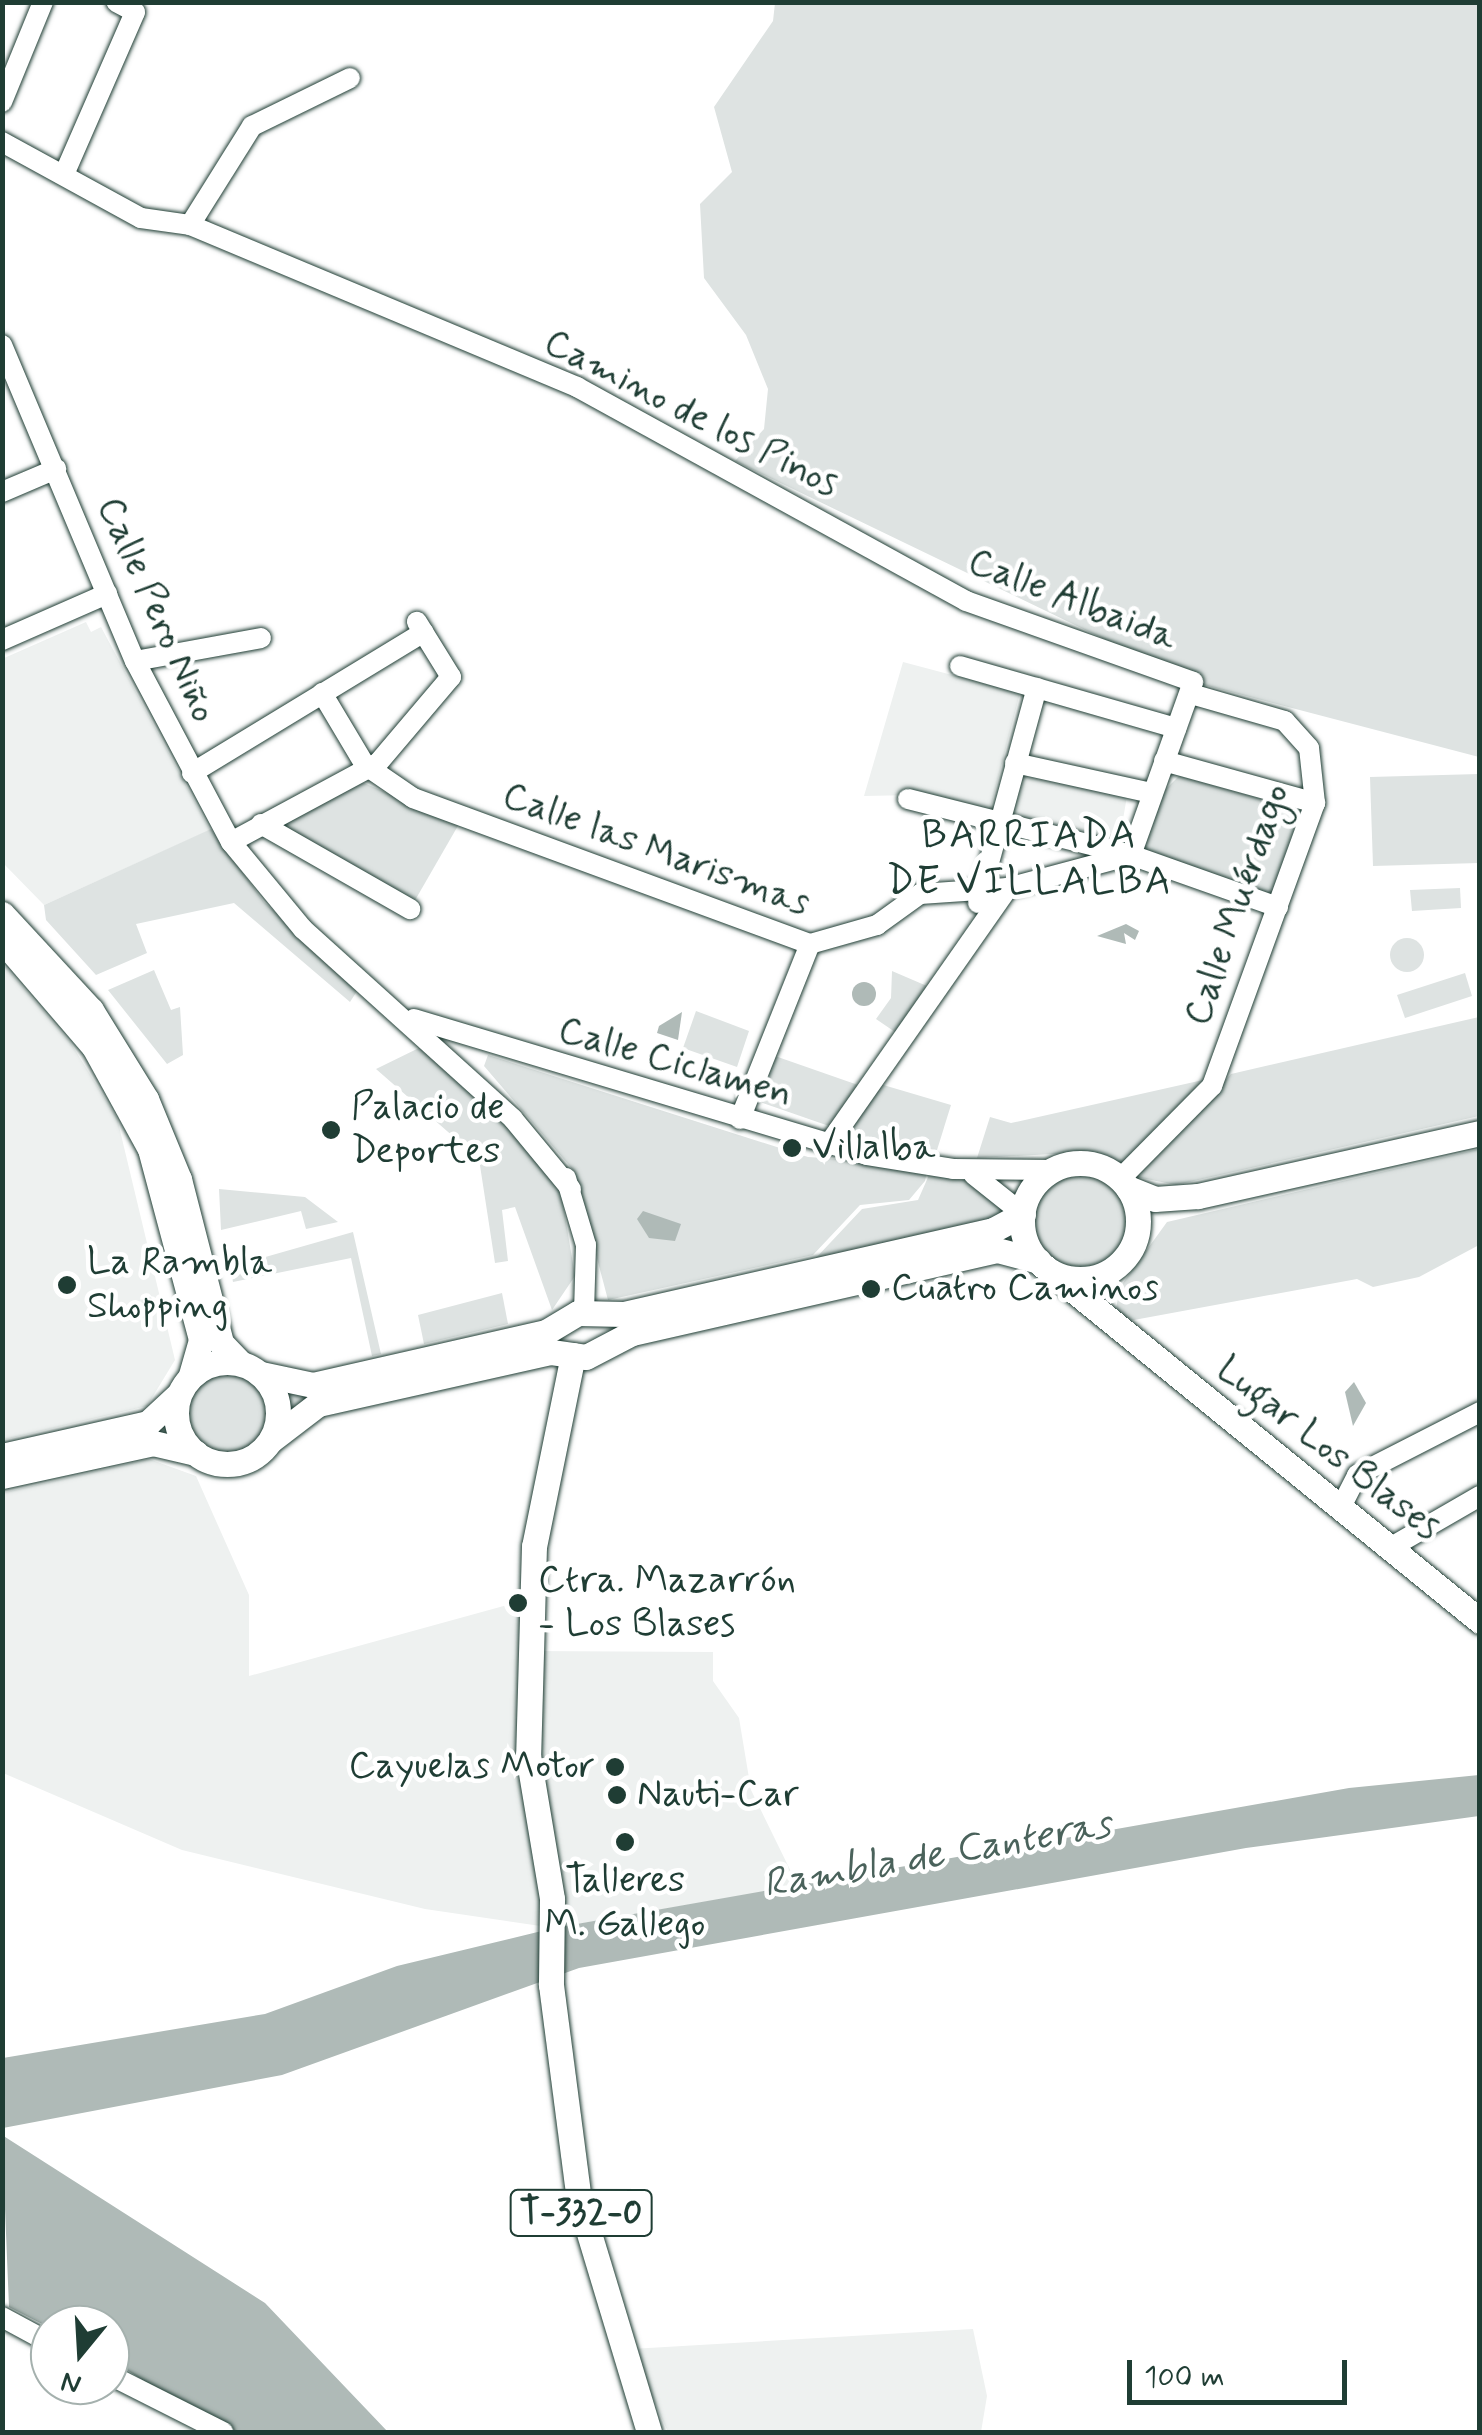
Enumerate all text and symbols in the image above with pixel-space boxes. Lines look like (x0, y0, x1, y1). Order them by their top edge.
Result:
street label: Camino de los Pinos (536, 320, 846, 508)
street label: Calle Pero Niño (86, 491, 226, 729)
street label: Calle Albaida (963, 540, 1181, 660)
street label: Calle las Marismas (502, 775, 810, 925)
street label: Calle Muérdago (1176, 780, 1300, 1030)
district label: BARRIADA DE VILLALBA (890, 812, 1170, 906)
street label: Calle Ciclamen (553, 1008, 797, 1118)
place label: Palacio de Deportes (351, 1085, 506, 1174)
marker: Palacio de Deportes (320, 1119, 342, 1141)
place label: Villalba (812, 1125, 935, 1171)
marker: Villalba (781, 1137, 803, 1159)
place label: La Rambla Shopping (87, 1240, 267, 1330)
place label: Cuatro Caminos (891, 1266, 1159, 1312)
marker: La Rambla Shopping (56, 1274, 78, 1296)
marker: Cuatro Caminos (860, 1278, 882, 1300)
street label: Lugar Los Blases (1207, 1347, 1449, 1551)
place label: Ctra. Mazarrón - Los Blases (538, 1558, 796, 1648)
marker: Ctra. Mazarrón - Los Blases (507, 1592, 529, 1614)
place label: Cayuelas Motor (351, 1744, 595, 1790)
marker: Cayuelas Motor (604, 1756, 626, 1778)
place label: Nauti-Car (637, 1772, 799, 1818)
marker: Nauti-Car (606, 1784, 628, 1806)
water label: Rambla de Canteras (756, 1800, 1118, 1910)
marker: Talleres M. Gallego (614, 1831, 636, 1853)
place label: Talleres M. Gallego (545, 1858, 705, 1948)
road number: T-332-0 (508, 2183, 654, 2243)
north arrow (30, 2305, 130, 2405)
scale bar (1132, 2340, 1352, 2402)
text: 100 m (1144, 2358, 1225, 2397)
text: N (57, 2362, 86, 2403)

